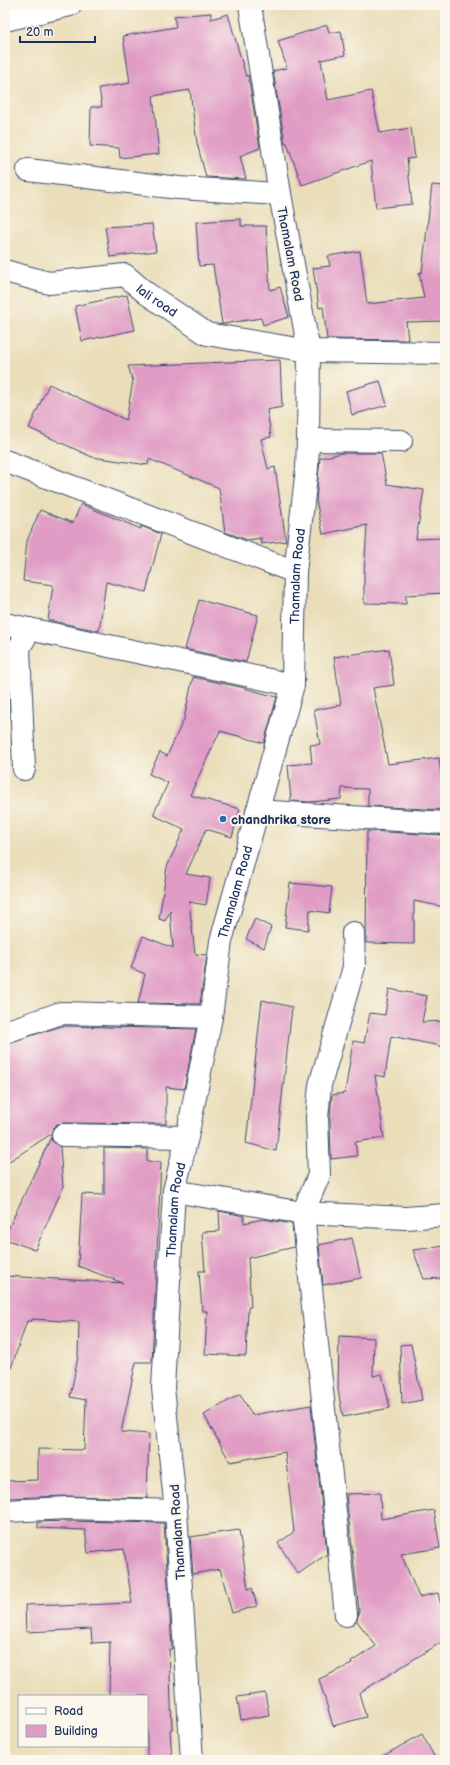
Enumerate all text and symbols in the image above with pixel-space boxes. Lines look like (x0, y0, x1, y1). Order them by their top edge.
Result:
scale bar (20, 18, 95, 44)
text: 20 m (26, 25, 53, 40)
street label: Thamalam Road (273, 206, 307, 303)
street label: lali road (133, 281, 180, 321)
street label: Thamalam Road (287, 527, 309, 624)
place label: chandhrika store (231, 812, 331, 828)
marker: chandhrika store (218, 814, 228, 824)
street label: Thamalam Road (215, 844, 256, 941)
street label: Thamalam Road (163, 1161, 190, 1258)
street label: Thamalam Road (167, 1483, 189, 1580)
legend (18, 1695, 148, 1747)
text: Road (54, 1704, 83, 1719)
text: Building (54, 1724, 98, 1739)

